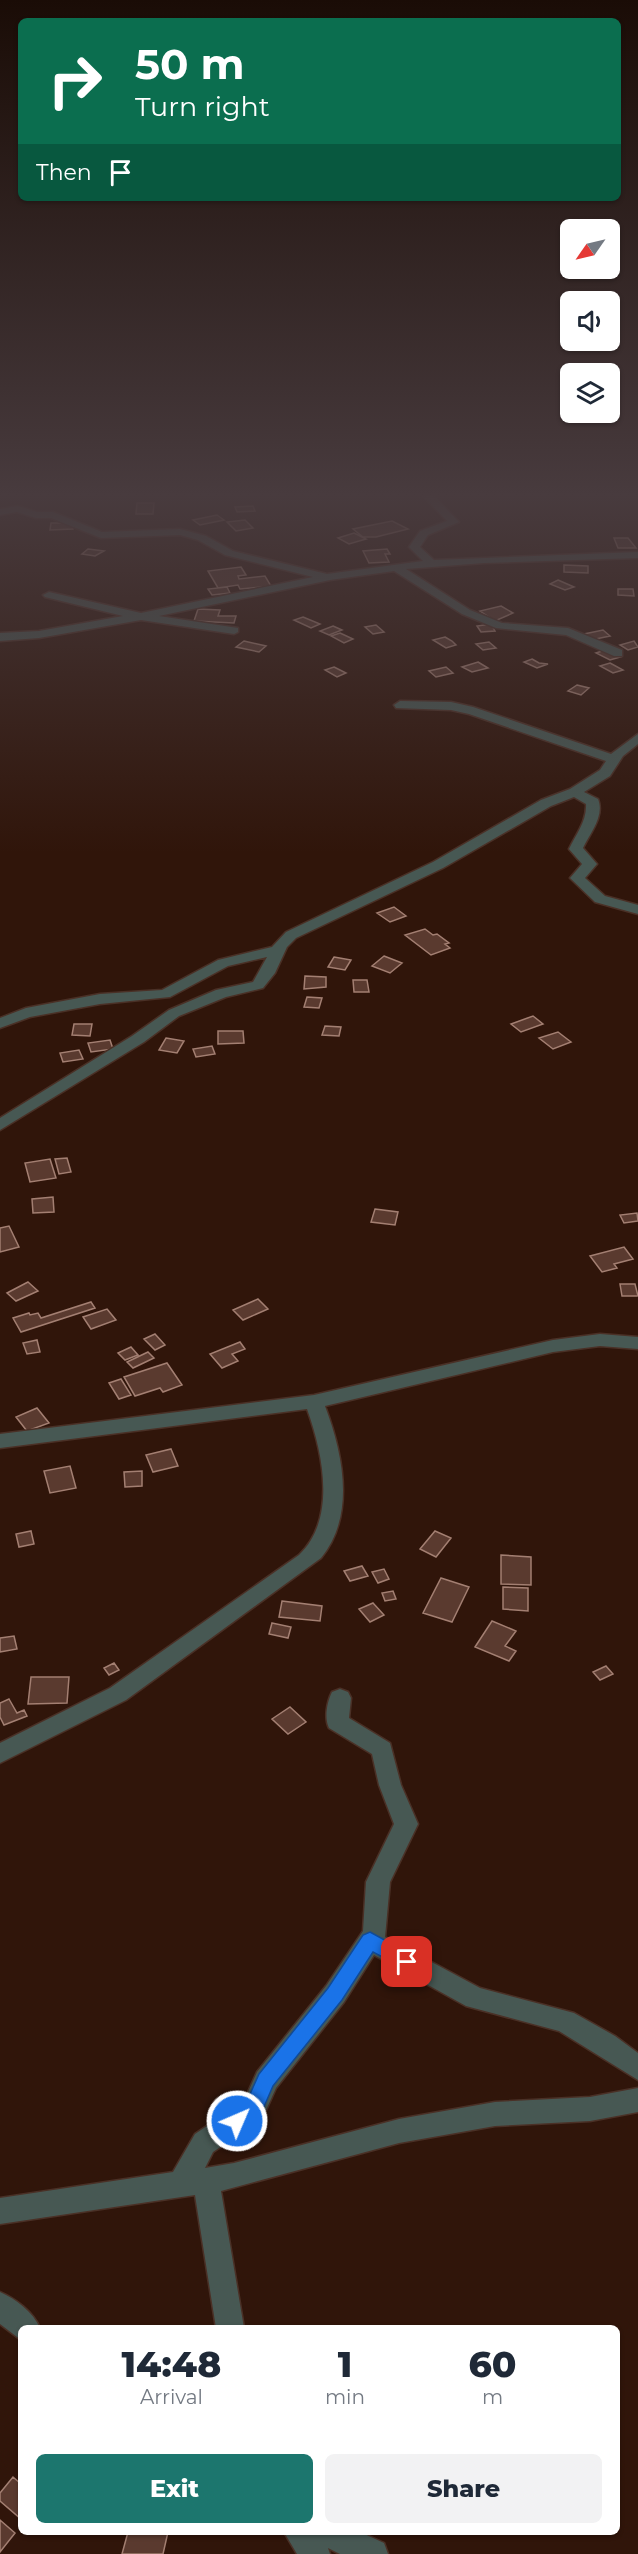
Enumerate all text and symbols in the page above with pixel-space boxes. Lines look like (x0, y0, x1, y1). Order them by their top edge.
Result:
text: 50 m (135, 38, 244, 90)
icon: right (36, 42, 114, 120)
text: Turn right (135, 90, 270, 123)
icon: arrive (104, 156, 137, 189)
text: Then (36, 159, 92, 186)
north arrow (560, 219, 620, 279)
map controls (560, 219, 620, 423)
button: sound (560, 291, 620, 351)
button: layers (560, 363, 620, 423)
pin (381, 1936, 432, 1987)
icon: arrive (390, 1945, 423, 1978)
position arrow (205, 2089, 269, 2153)
text: 14:48 (121, 2342, 221, 2386)
text: 1 (338, 2342, 352, 2386)
text: 60 (468, 2342, 517, 2386)
text: Arrival (140, 2385, 203, 2409)
text: min (325, 2385, 365, 2409)
text: m (482, 2385, 503, 2409)
button: Exit (36, 2454, 313, 2523)
button: Share (325, 2454, 602, 2523)

